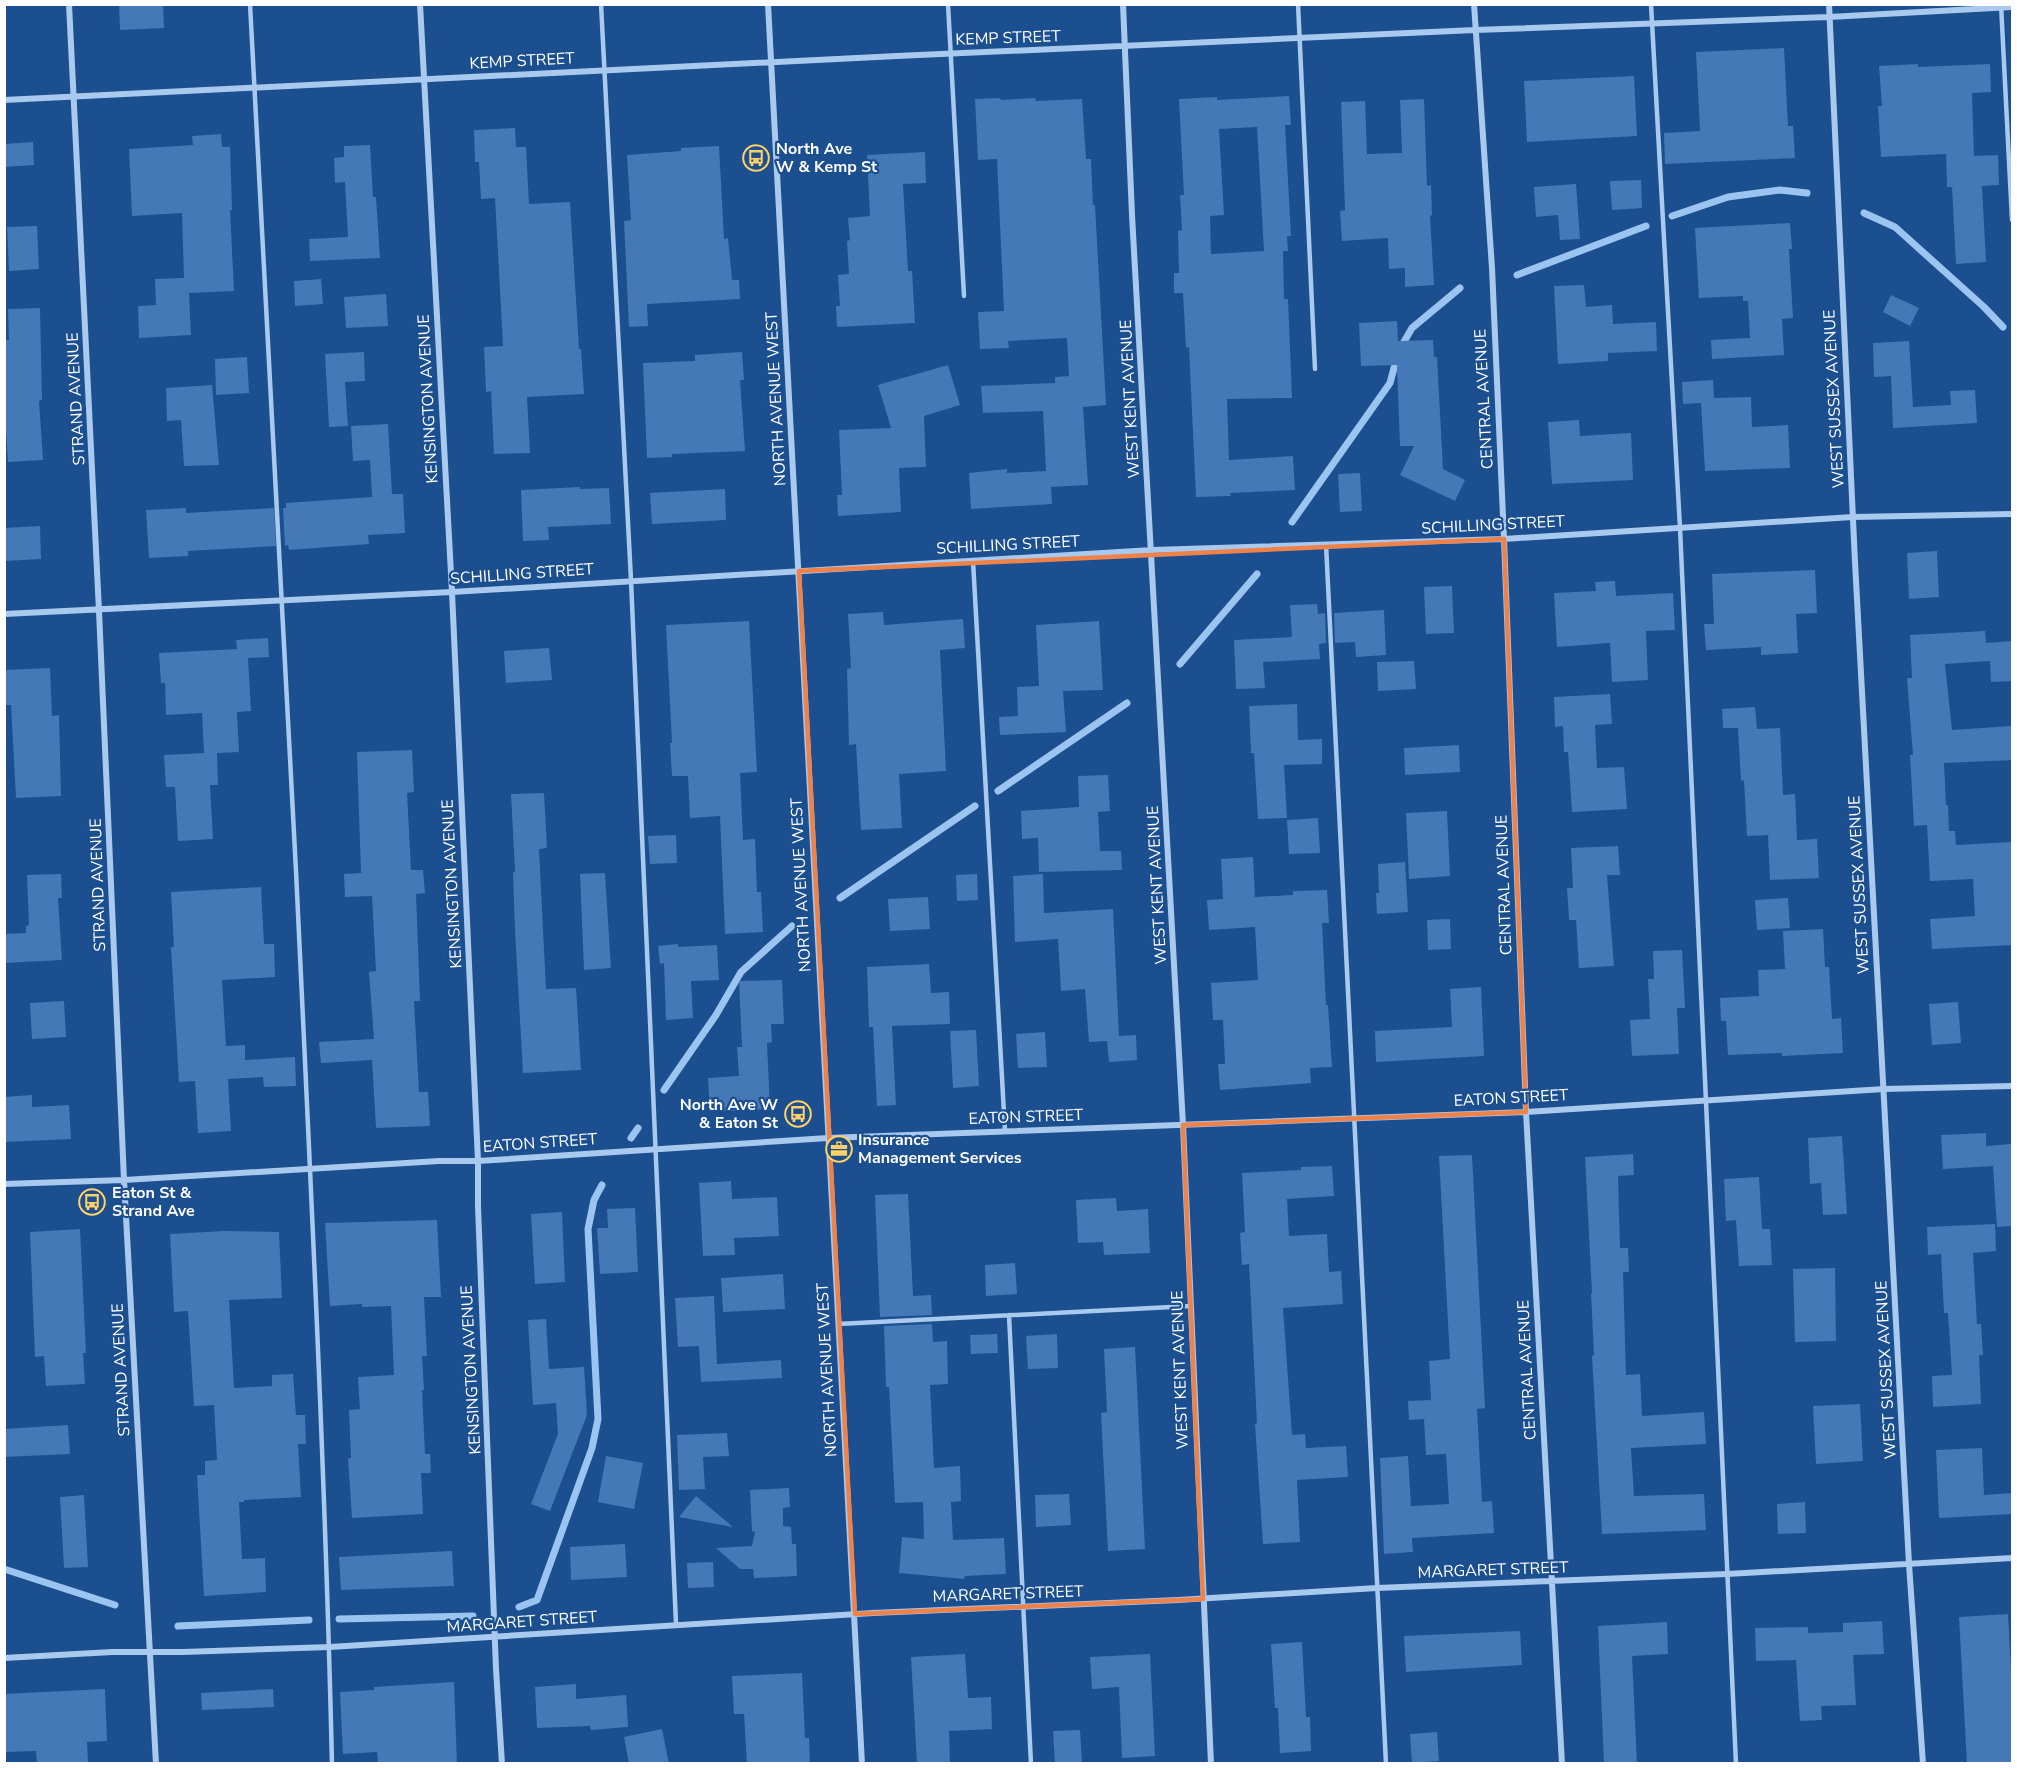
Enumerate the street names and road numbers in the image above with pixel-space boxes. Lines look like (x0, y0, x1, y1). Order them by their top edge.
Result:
street label: KEMP STREET (955, 25, 1061, 51)
street label: KEMP STREET (469, 47, 576, 75)
street label: WEST SUSSEX AVENUE (1818, 309, 1850, 489)
street label: NORTH AVENUE WEST (760, 311, 792, 487)
street label: KENSINGTON AVENUE (413, 314, 443, 484)
street label: WEST KENT AVENUE (1115, 319, 1145, 479)
street label: CENTRAL AVENUE (1469, 328, 1499, 470)
street label: STRAND AVENUE (62, 332, 90, 466)
street label: SCHILLING STREET (1421, 510, 1566, 540)
street label: SCHILLING STREET (936, 530, 1081, 560)
street label: SCHILLING STREET (449, 558, 595, 590)
street label: WEST SUSSEX AVENUE (1843, 795, 1875, 975)
street label: NORTH AVENUE WEST (785, 797, 817, 973)
street label: KENSINGTON AVENUE (437, 799, 467, 969)
street label: WEST KENT AVENUE (1142, 805, 1172, 965)
street label: CENTRAL AVENUE (1491, 814, 1517, 956)
street label: STRAND AVENUE (85, 818, 111, 952)
street label: EATON STREET (1453, 1084, 1569, 1112)
street label: EATON STREET (968, 1104, 1084, 1130)
street label: EATON STREET (482, 1128, 598, 1158)
street label: WEST SUSSEX AVENUE (1870, 1280, 1902, 1460)
street label: NORTH AVENUE WEST (811, 1282, 843, 1458)
street label: KENSINGTON AVENUE (456, 1285, 486, 1455)
street label: WEST KENT AVENUE (1166, 1290, 1194, 1450)
street label: CENTRAL AVENUE (1512, 1299, 1542, 1441)
street label: STRAND AVENUE (107, 1303, 135, 1437)
street label: MARGARET STREET (1417, 1556, 1569, 1584)
street label: MARGARET STREET (932, 1580, 1084, 1608)
street label: MARGARET STREET (446, 1606, 598, 1638)

